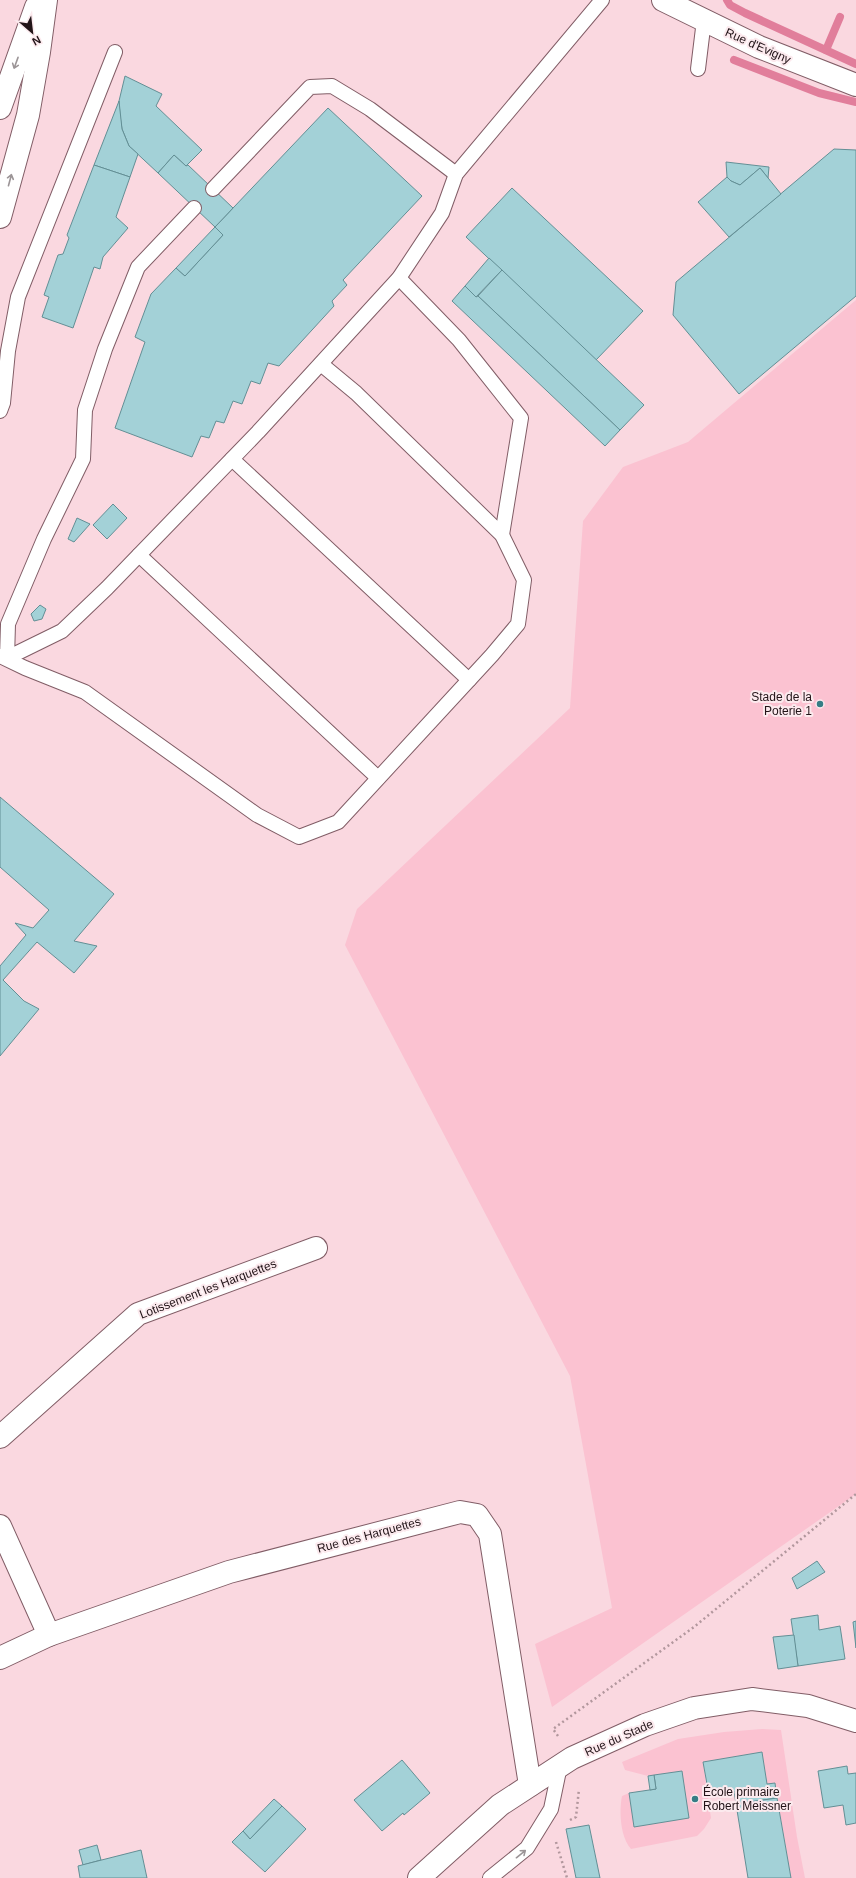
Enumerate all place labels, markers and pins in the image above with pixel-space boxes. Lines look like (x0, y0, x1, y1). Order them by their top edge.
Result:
place label: Stade de la Poterie 1 (751, 690, 812, 718)
marker: Stade de la Poterie 1 (815, 699, 825, 709)
place label: École primaire Robert Meissner (703, 1784, 791, 1813)
marker: École primaire Robert Meissner (690, 1794, 700, 1804)

